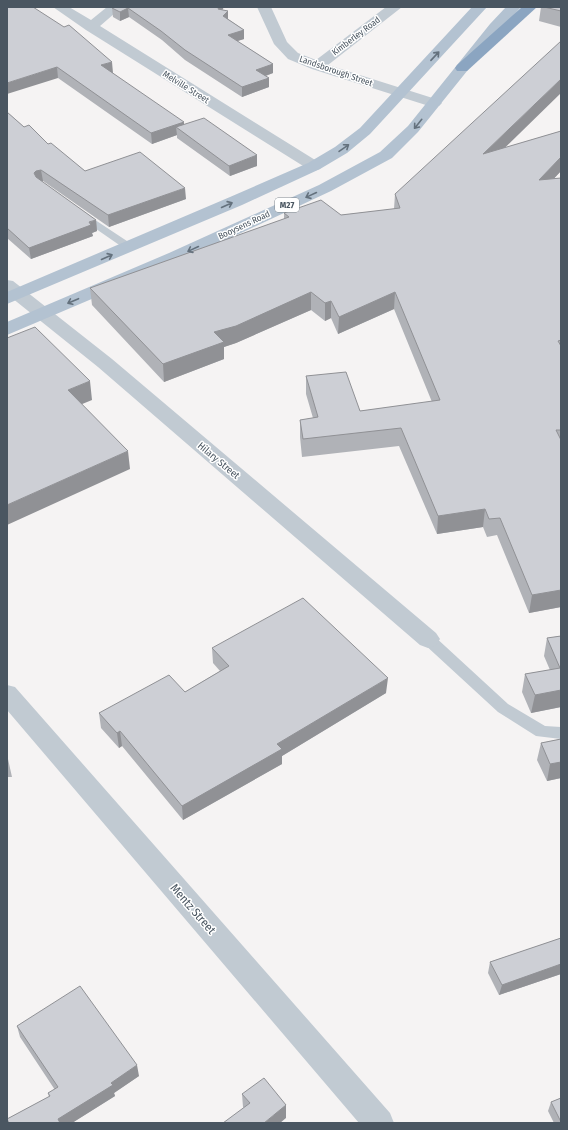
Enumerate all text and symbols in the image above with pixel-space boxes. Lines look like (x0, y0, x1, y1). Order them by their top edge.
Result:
street label: Kimberley Road (330, 14, 382, 57)
one-way arrow (430, 51, 439, 61)
street label: Landsborough Street (298, 54, 374, 88)
street label: Melville Street (161, 69, 211, 105)
one-way arrow (413, 118, 422, 129)
one-way arrow (338, 144, 349, 152)
one-way arrow (305, 192, 317, 199)
road number: M27 (275, 198, 299, 212)
one-way arrow (220, 200, 232, 208)
street label: Booysens Road (217, 209, 272, 241)
one-way arrow (187, 246, 199, 253)
one-way arrow (101, 252, 113, 260)
one-way arrow (68, 298, 80, 305)
street label: Hilary Street (195, 440, 242, 482)
street label: Mentz Street (167, 881, 219, 937)

